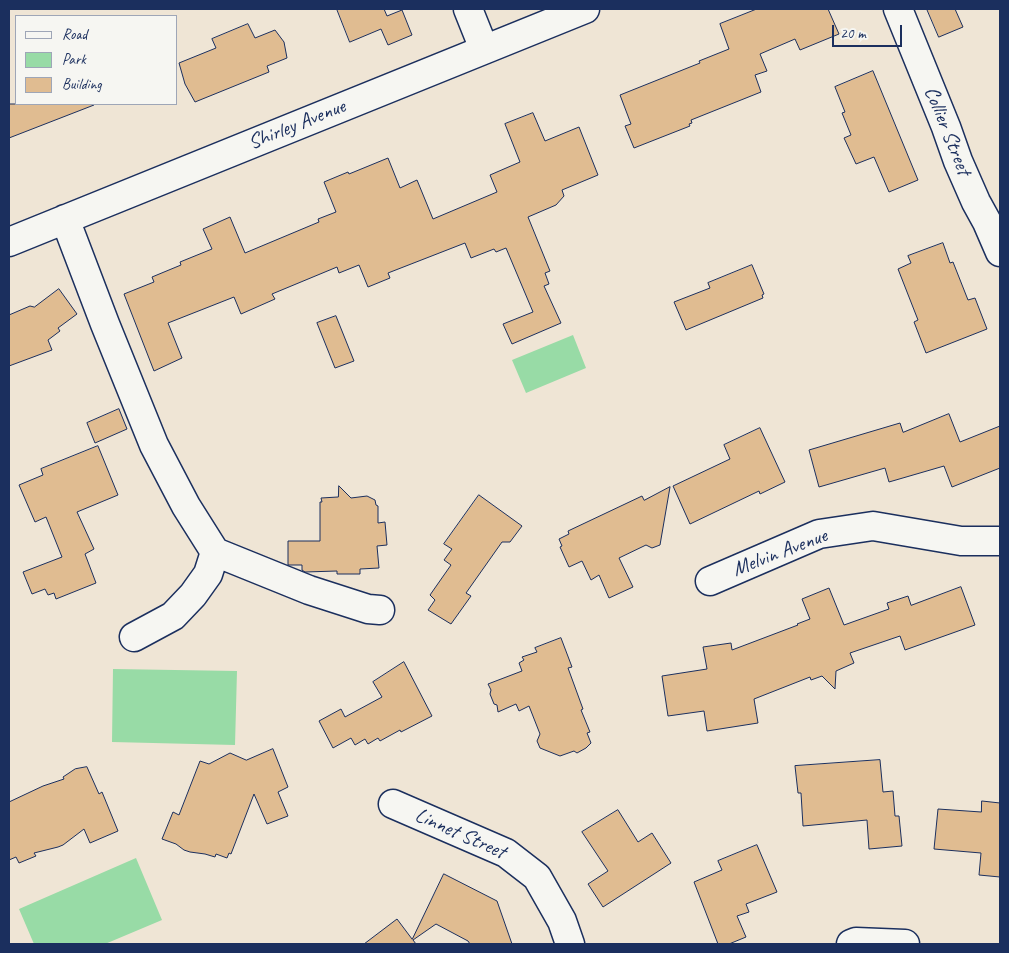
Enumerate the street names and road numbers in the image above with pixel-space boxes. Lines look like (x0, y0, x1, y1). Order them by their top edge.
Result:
street label: Collier Street (918, 83, 976, 179)
street label: Shirley Avenue (245, 94, 349, 156)
street label: Melvin Avenue (729, 523, 831, 583)
street label: Linnet Street (411, 803, 509, 865)

